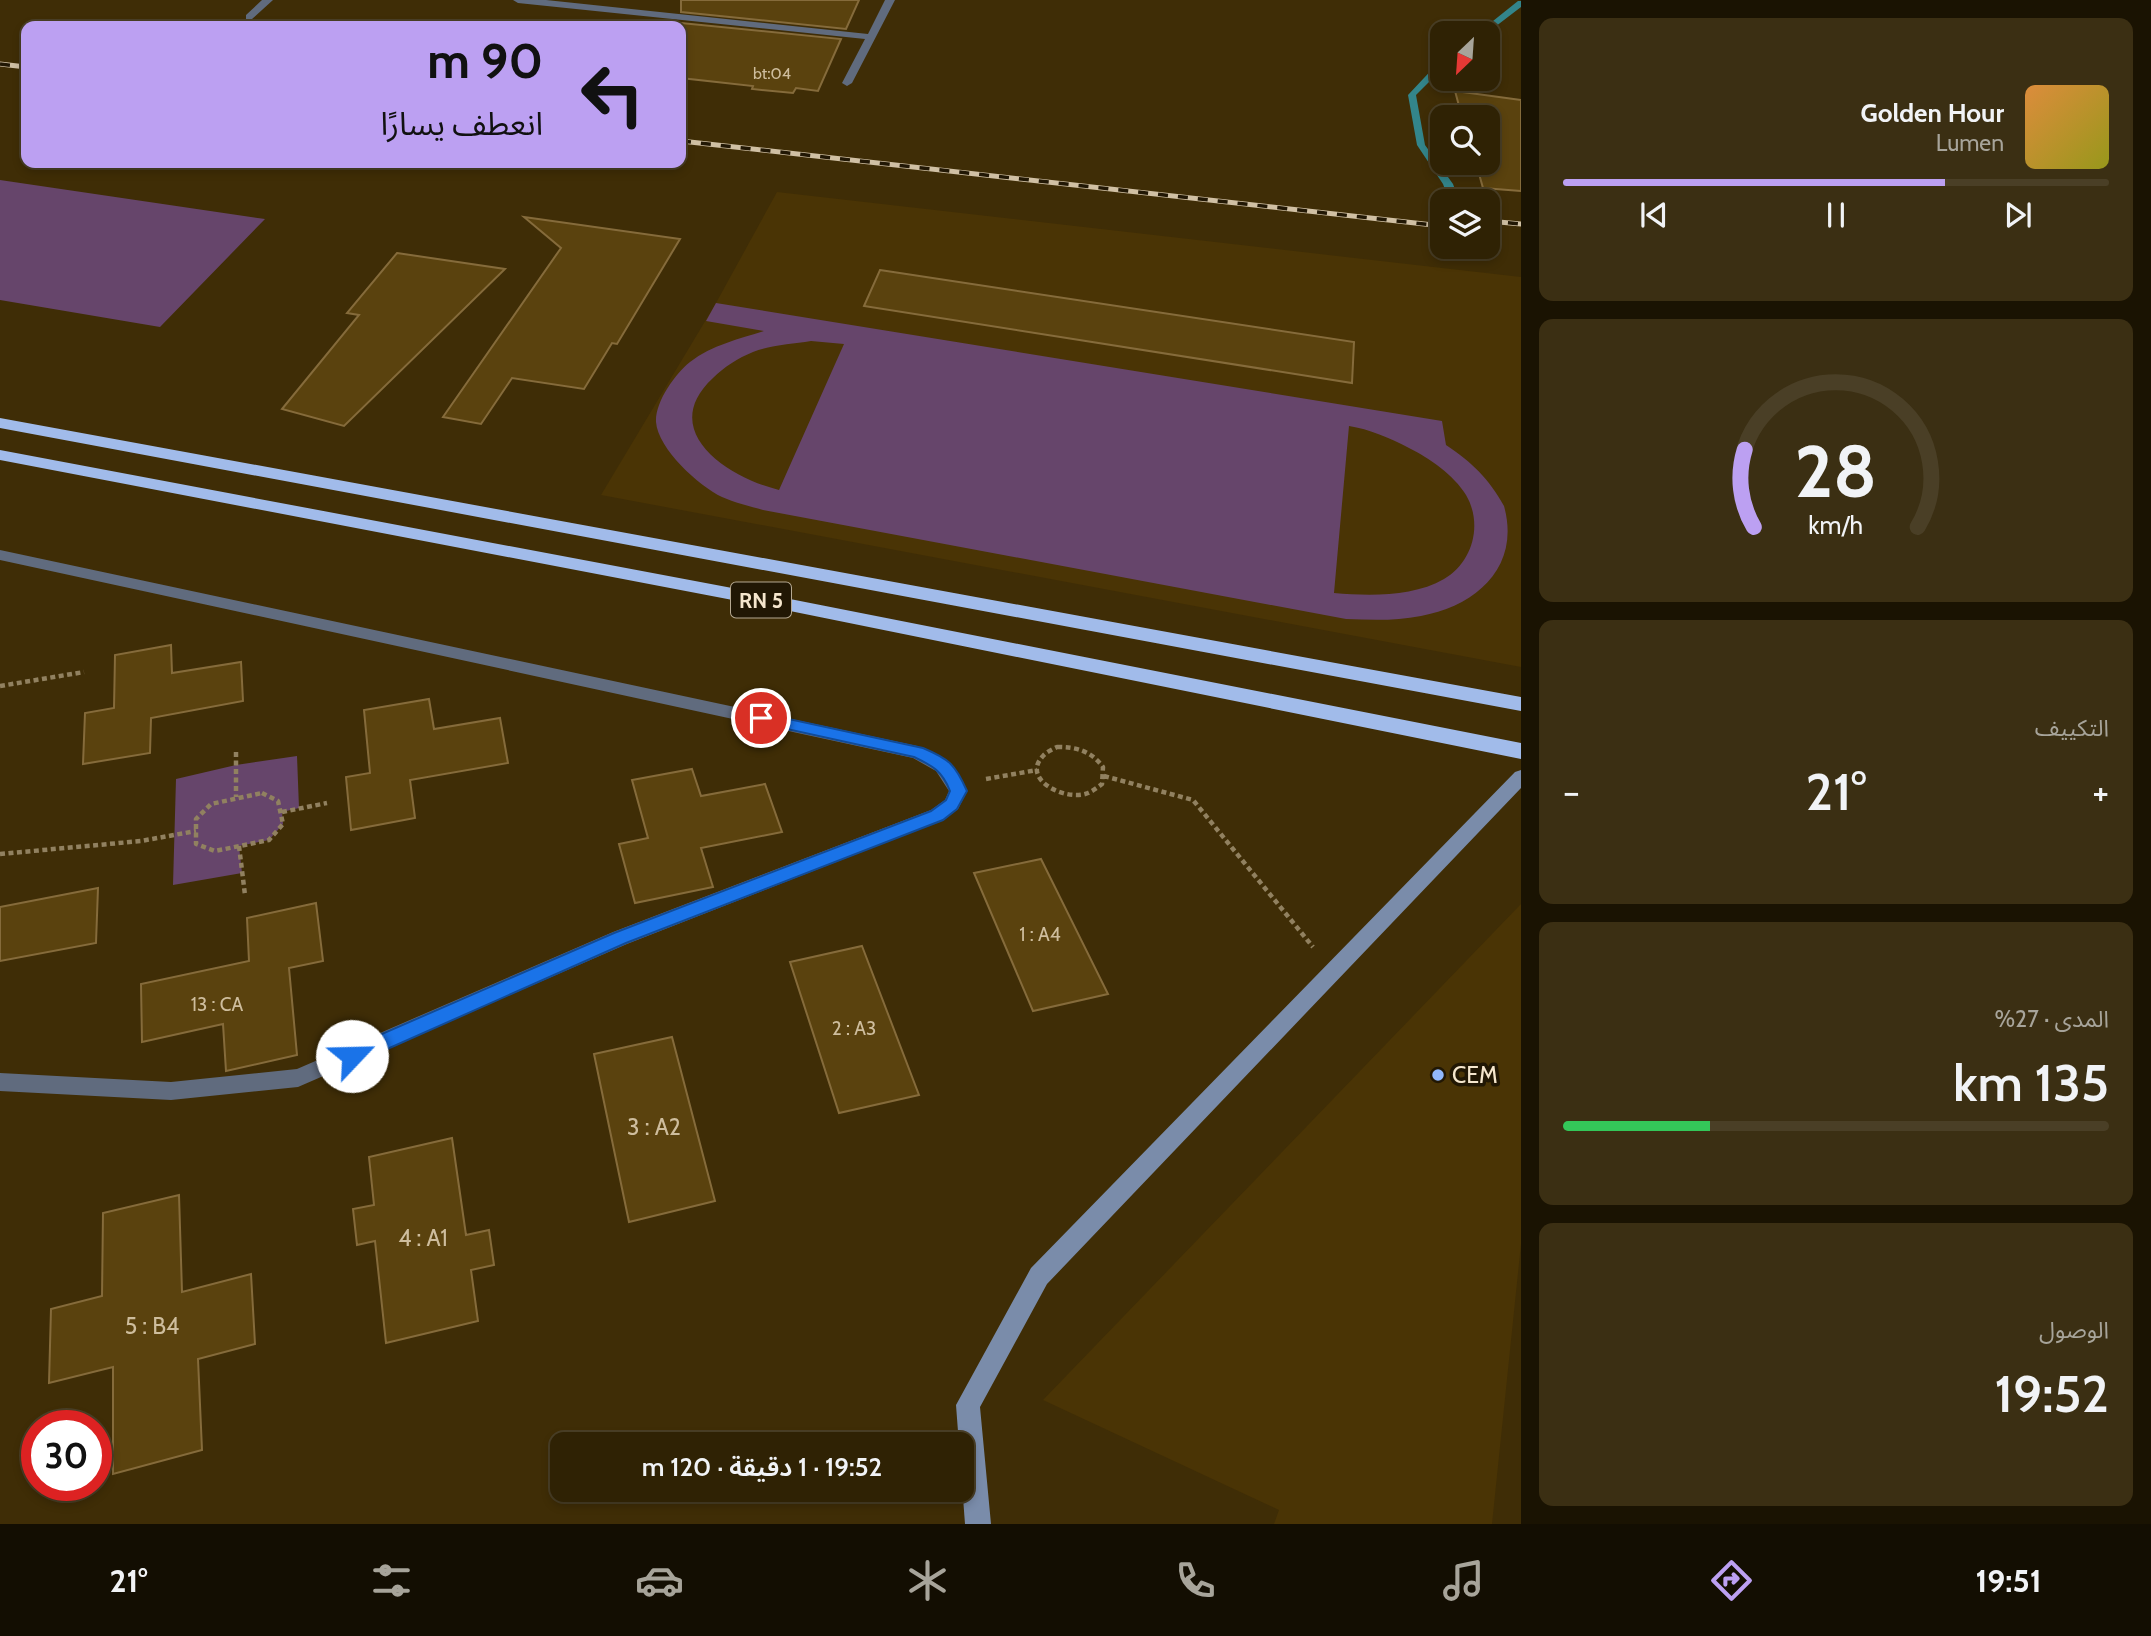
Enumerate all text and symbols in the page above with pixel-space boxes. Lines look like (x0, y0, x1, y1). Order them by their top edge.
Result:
north arrow (1430, 21, 1500, 91)
map controls (1430, 21, 1500, 259)
text: 90 m (427, 31, 543, 90)
icon: left (567, 49, 658, 140)
house number: bt:04 (753, 64, 791, 83)
text: Golden Hour (1861, 97, 2004, 129)
text: انعطف يسارًا (380, 104, 543, 143)
button: search (1430, 105, 1500, 175)
text: Lumen (1936, 129, 2004, 157)
button: layers (1430, 189, 1500, 259)
icon: previous (1635, 196, 1673, 234)
icon: pause (1817, 196, 1855, 234)
icon: next (1999, 196, 2037, 234)
text: 28 (1795, 427, 1877, 515)
text: km/h (1809, 510, 1863, 540)
road number: RN 5 (731, 582, 791, 618)
pin (731, 688, 791, 748)
icon: arrive (742, 699, 780, 737)
text: التكييف (2035, 714, 2109, 742)
text: 21° (1806, 760, 1866, 823)
text: − (1563, 768, 1580, 815)
text: + (2092, 768, 2109, 815)
house number: 1 : A4 (1019, 923, 1061, 946)
house number: 13 : CA (191, 993, 243, 1016)
text: المدى · 27% (1994, 1005, 2109, 1033)
house number: 2 : A3 (832, 1017, 876, 1040)
position arrow (315, 1019, 389, 1093)
text: 135 km (1953, 1051, 2109, 1114)
place label: CEM (1452, 1061, 1498, 1089)
marker: CEM (1430, 1067, 1446, 1083)
house number: 3 : A2 (627, 1113, 681, 1141)
house number: 4 : A1 (398, 1224, 448, 1252)
house number: 5 : B4 (125, 1312, 179, 1340)
text: الوصول (2039, 1316, 2109, 1344)
text: 19:52 (1995, 1362, 2109, 1425)
speed limit sign: 30 (21, 1410, 112, 1501)
text: 19:52 · 1 دقيقة · 120 m (642, 1451, 882, 1483)
icon: filters (367, 1556, 416, 1605)
icon: car (635, 1556, 684, 1605)
icon: climate (903, 1556, 952, 1605)
icon: phone (1171, 1556, 1220, 1605)
icon: music (1439, 1556, 1488, 1605)
icon: directions (1707, 1556, 1756, 1605)
text: 21° (110, 1561, 148, 1600)
text: 19:51 (1976, 1561, 2041, 1600)

